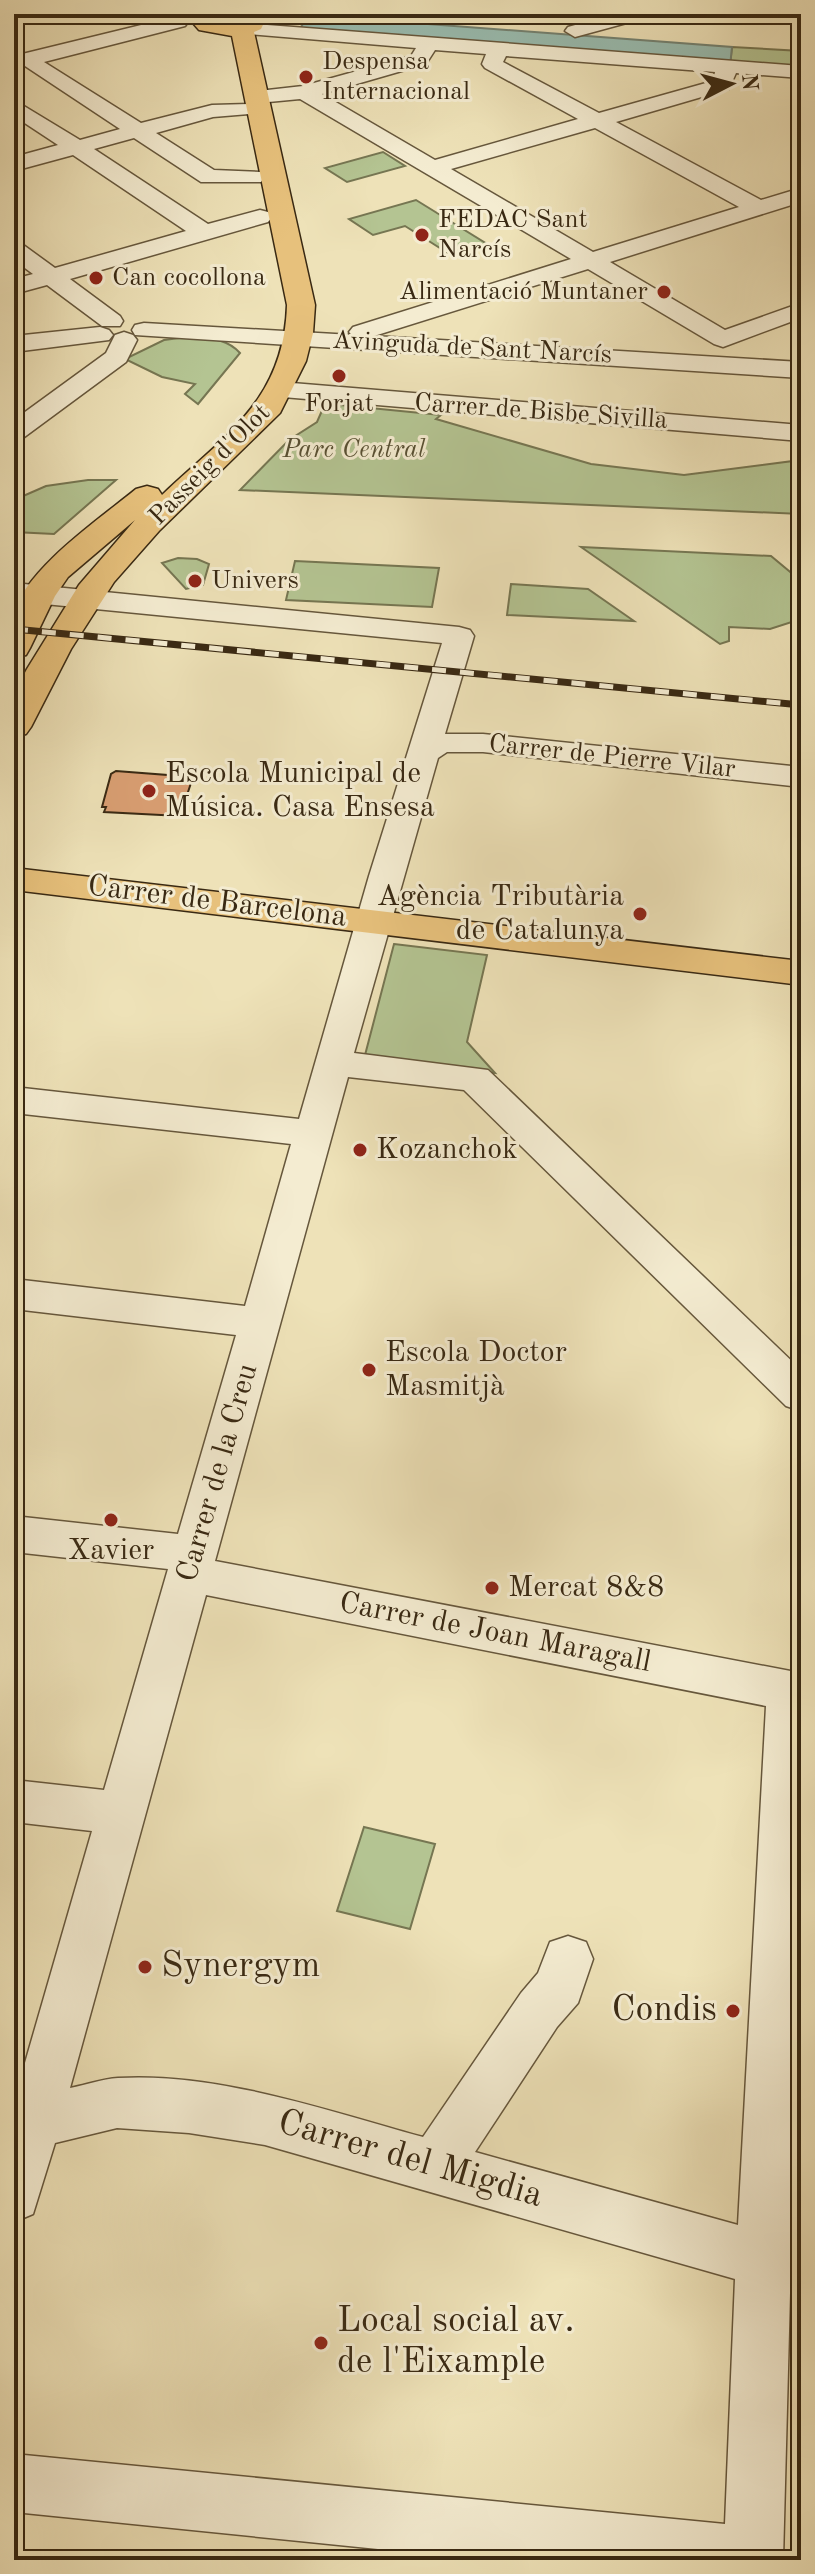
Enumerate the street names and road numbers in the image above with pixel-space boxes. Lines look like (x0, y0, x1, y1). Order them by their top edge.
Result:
street label: Avinguda de Sant Narcís (331, 328, 613, 368)
street label: Carrer de Bisbe Sivilla (413, 390, 669, 434)
street label: Passeig d'Olot (144, 399, 276, 531)
street label: Carrer de Pierre Vilar (487, 731, 737, 783)
street label: Carrer de Barcelona (86, 871, 348, 933)
street label: Carrer de la Creu (173, 1361, 263, 1585)
street label: Carrer de Joan Maragall (337, 1588, 653, 1678)
street label: Carrer del Migdia (274, 2105, 547, 2215)

